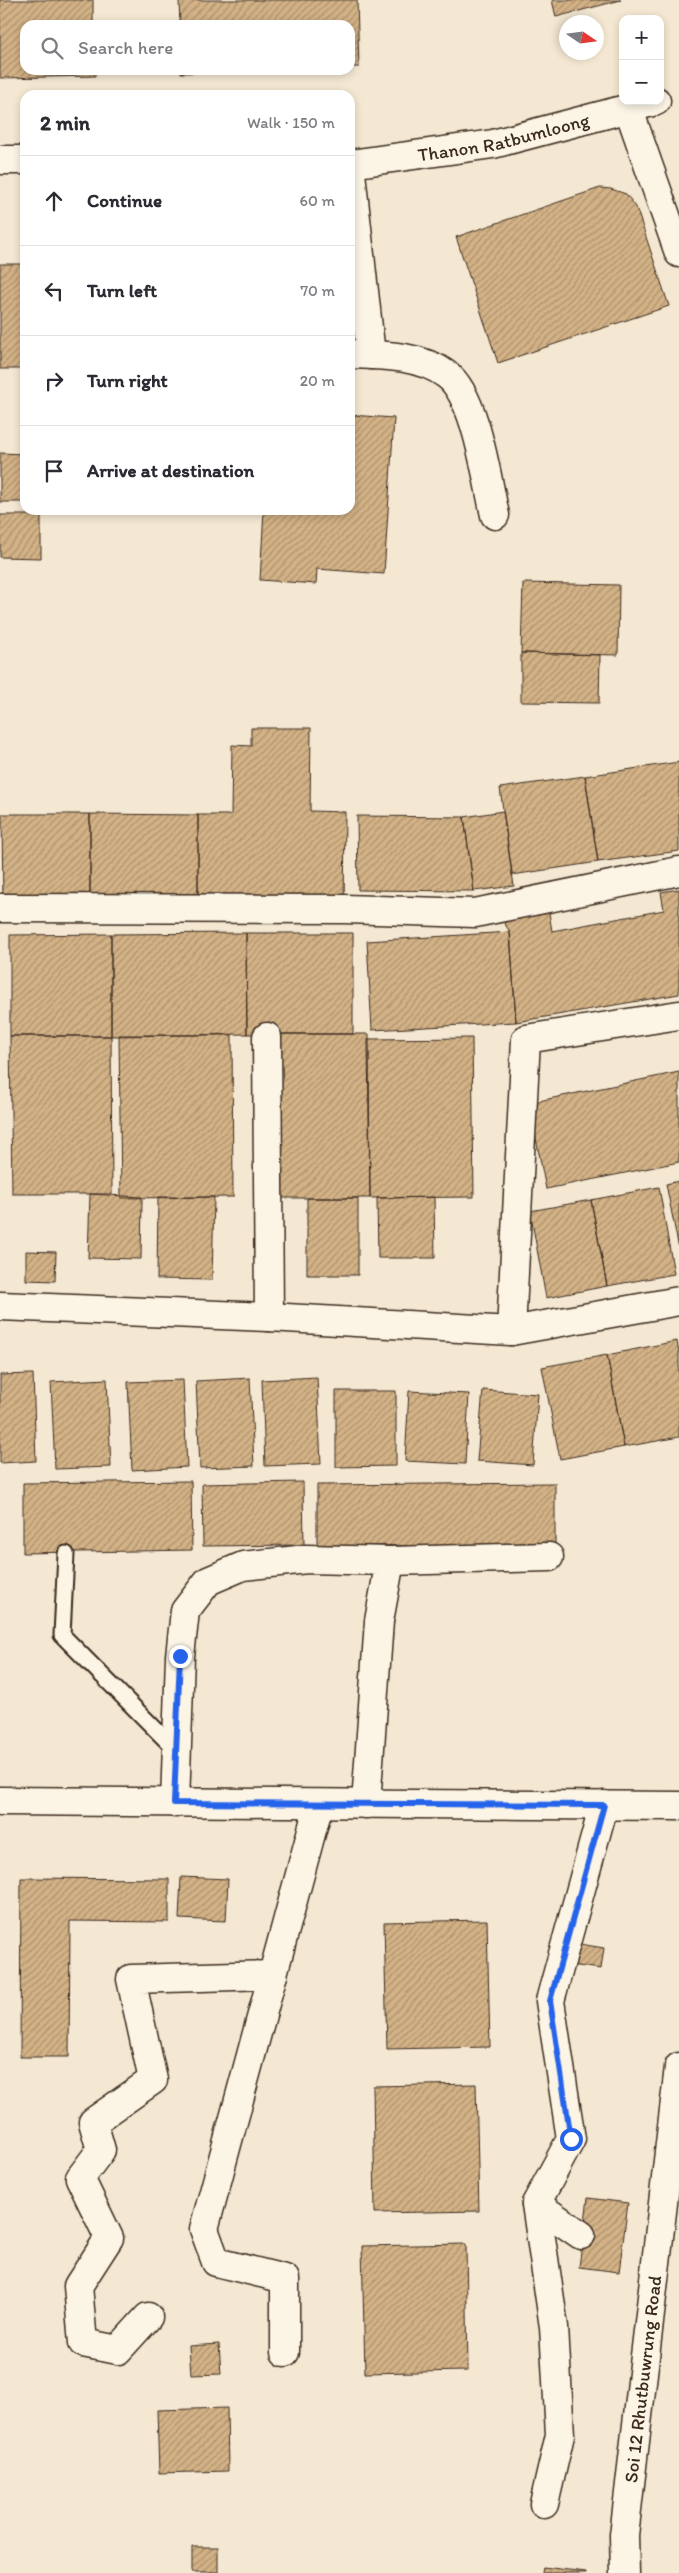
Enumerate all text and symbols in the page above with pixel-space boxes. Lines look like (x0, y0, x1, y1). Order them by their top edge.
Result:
north arrow (559, 15, 604, 60)
map controls (619, 15, 664, 105)
button: + (619, 15, 664, 60)
search box (20, 20, 355, 75)
icon: search (38, 34, 66, 62)
text: Search here (78, 36, 173, 59)
button: − (619, 60, 664, 105)
street label: Thanon Ratbumloong (416, 108, 592, 166)
text: 2 min (40, 110, 90, 135)
text: Walk · 150 m (247, 113, 335, 132)
icon: ahead (40, 187, 68, 215)
text: Continue (87, 189, 162, 212)
text: 60 m (300, 191, 335, 210)
icon: left (40, 277, 68, 305)
text: Turn left (87, 279, 157, 302)
text: 70 m (300, 281, 335, 300)
icon: right (40, 367, 68, 395)
text: Turn right (87, 369, 168, 392)
text: 20 m (300, 371, 335, 390)
icon: arrive (40, 457, 68, 485)
text: Arrive at destination (87, 459, 254, 482)
route end (169, 1645, 192, 1668)
route start (560, 2128, 583, 2151)
street label: Soi 12 Rhutbuwrung Road (619, 2274, 666, 2484)

